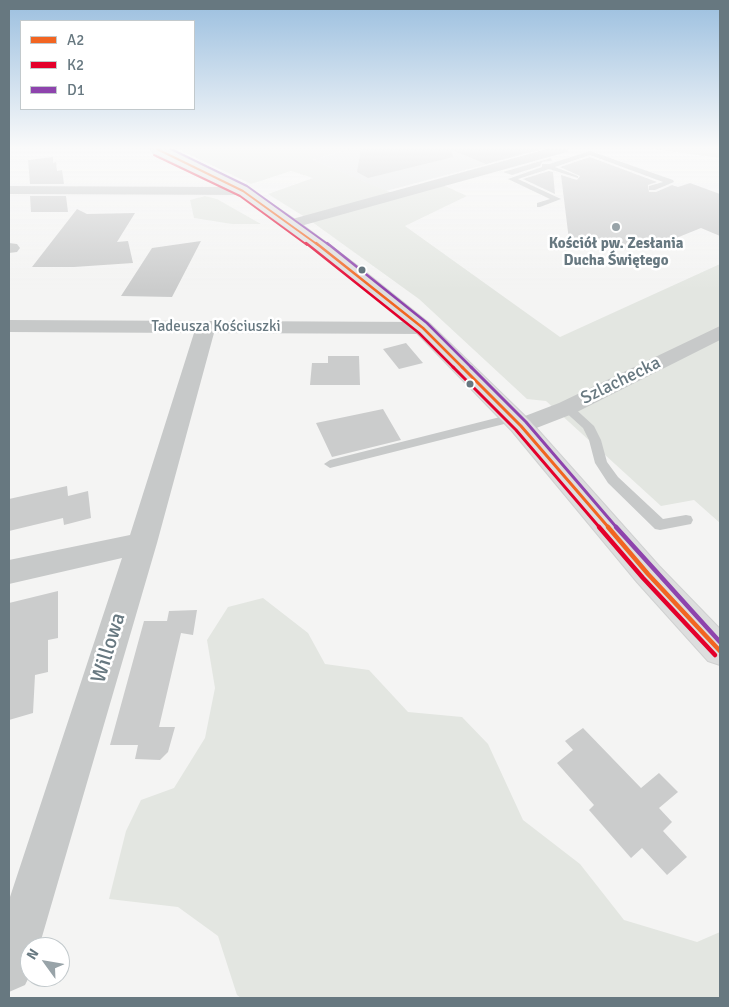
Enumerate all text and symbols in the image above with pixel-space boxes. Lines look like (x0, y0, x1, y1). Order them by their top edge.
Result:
legend (20, 20, 195, 110)
text: A2 (67, 31, 84, 49)
text: K2 (67, 56, 84, 74)
text: D1 (67, 81, 85, 99)
marker: Kościół pw. Zesłania Ducha Świętego (610, 221, 622, 233)
place label: Kościół pw. Zesłania Ducha Świętego (549, 235, 683, 270)
unlabelled marker (357, 265, 367, 275)
street label: Tadeusza Kościuszki (152, 318, 280, 336)
street label: Szlachecka (578, 352, 664, 410)
unlabelled marker (465, 379, 475, 389)
street label: Willowa (86, 610, 132, 686)
north arrow (20, 937, 70, 987)
text: N (23, 946, 42, 963)

